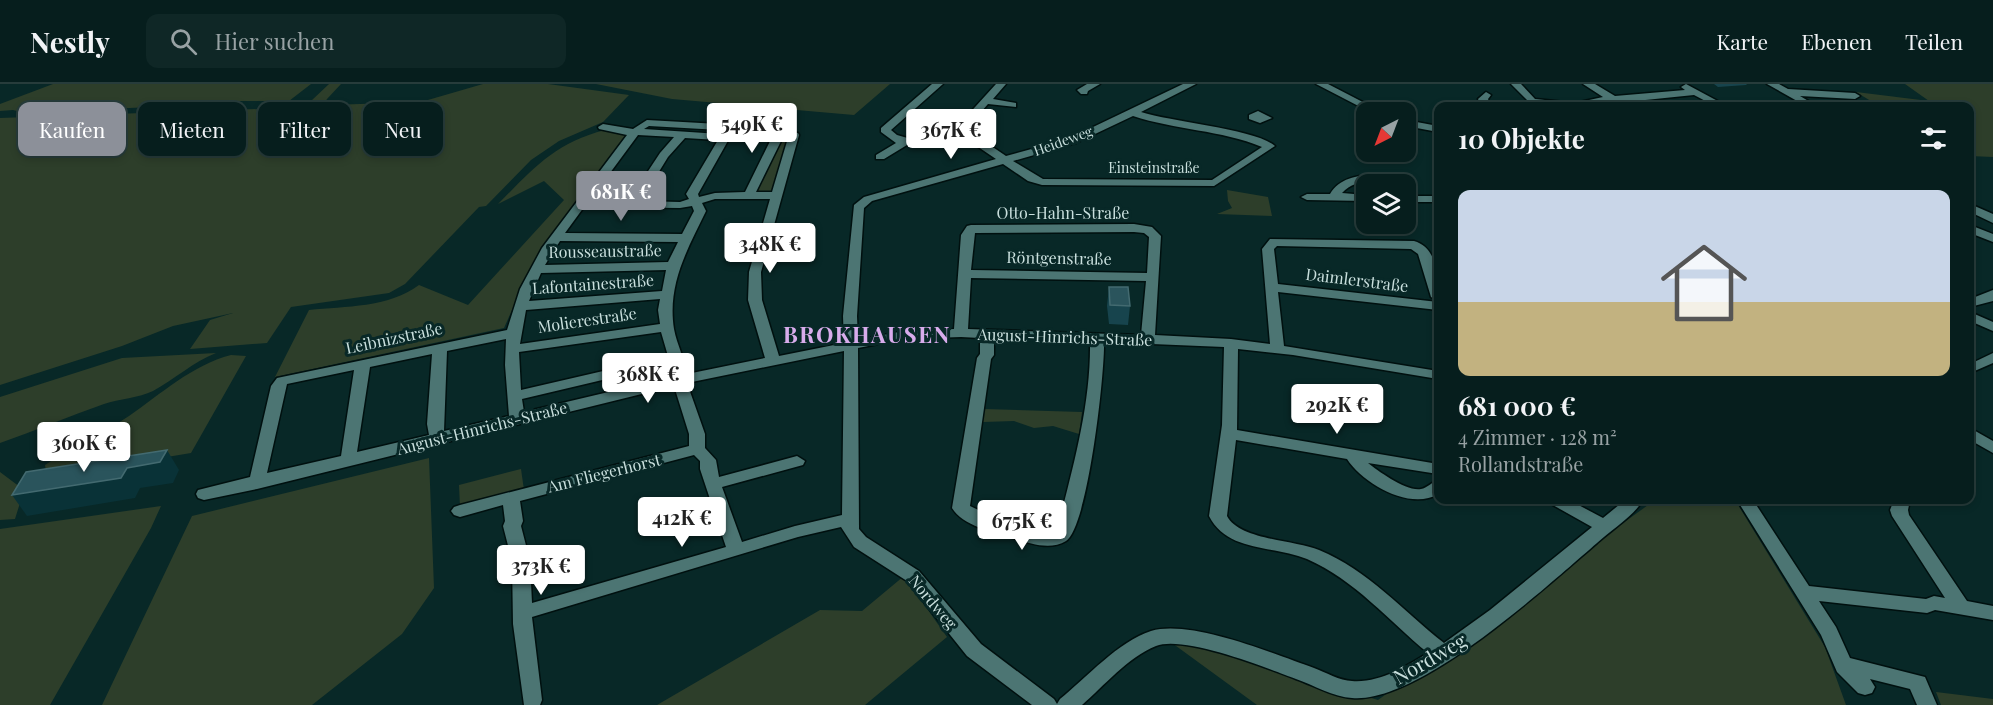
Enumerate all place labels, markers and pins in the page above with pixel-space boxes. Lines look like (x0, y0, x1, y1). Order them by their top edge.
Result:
pin: 549K € (703, 103, 801, 154)
pin: 367K € (902, 109, 1000, 160)
pin: 681K € (572, 171, 670, 222)
pin: 348K € (721, 223, 819, 274)
pin: 368K € (599, 353, 697, 404)
pin: 292K € (1288, 384, 1386, 435)
pin: 360K € (35, 422, 133, 473)
pin: 412K € (633, 497, 731, 548)
pin: 675K € (973, 500, 1071, 551)
pin: 373K € (492, 545, 590, 596)

